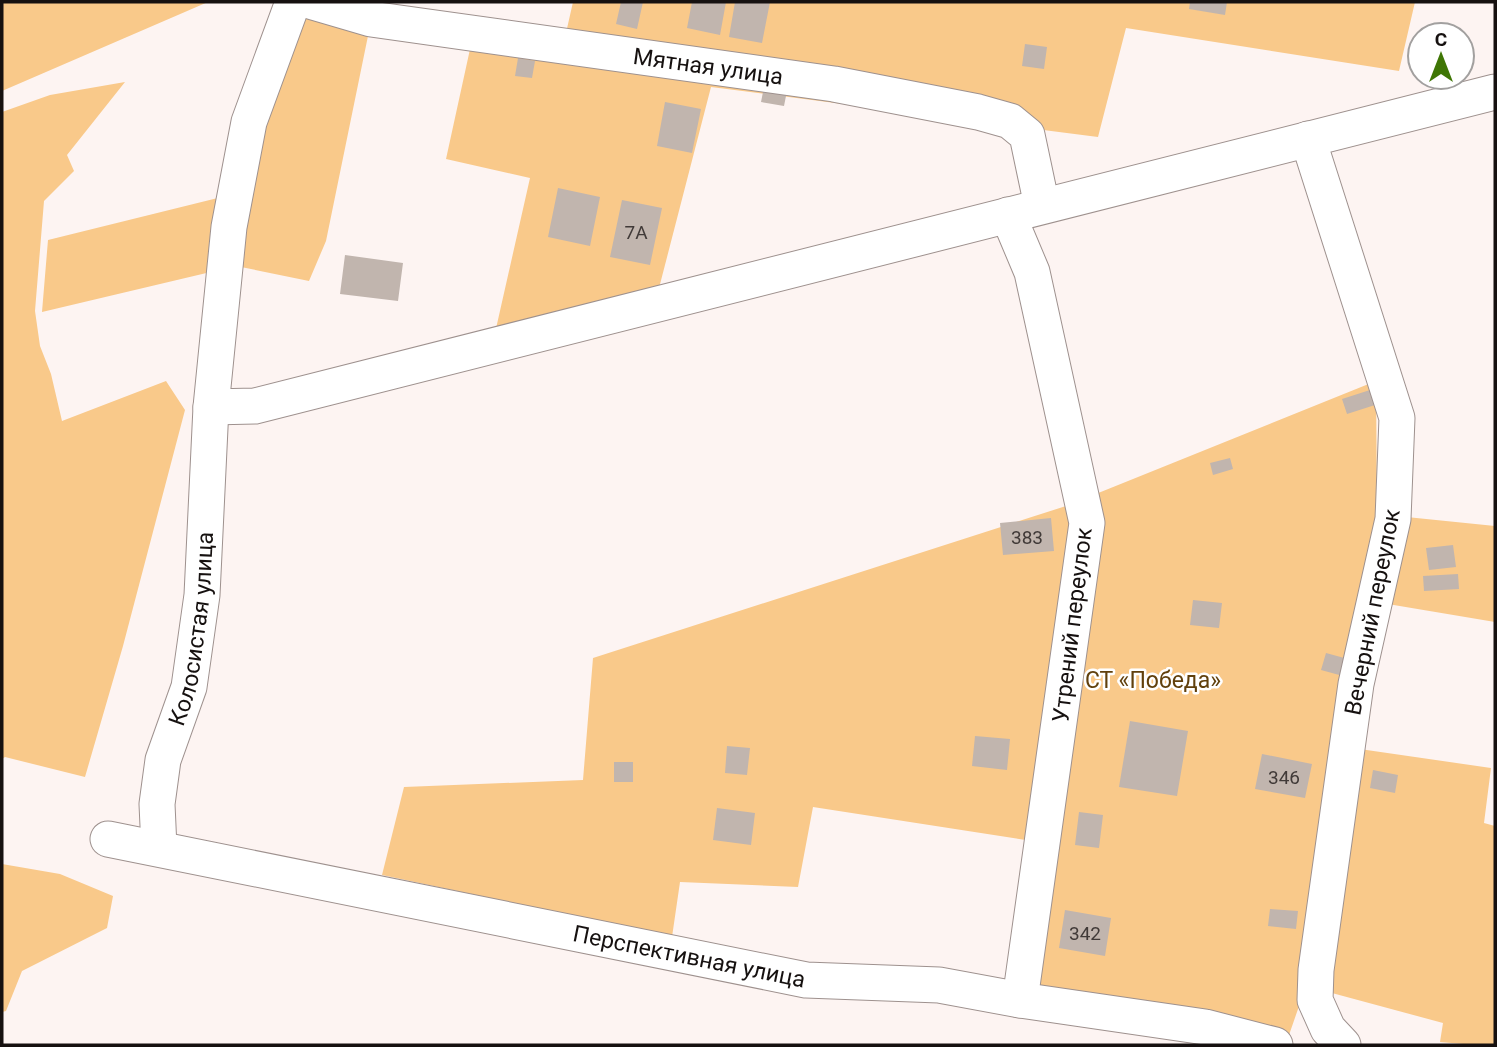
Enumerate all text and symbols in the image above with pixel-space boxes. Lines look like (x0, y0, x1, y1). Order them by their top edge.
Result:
north arrow (1406, 21, 1476, 91)
text: С (1435, 28, 1447, 51)
street label: Мятная улица (632, 43, 785, 91)
house number: 7А (624, 221, 648, 244)
street label: Вечерний переулок (1339, 506, 1406, 717)
house number: 383 (1011, 526, 1043, 549)
street label: Утрений переулок (1047, 526, 1098, 724)
street label: Колосистая улица (163, 531, 219, 729)
park label: СТ «Победа» (1085, 667, 1221, 694)
house number: 346 (1268, 766, 1300, 789)
street label: Перспективная улица (571, 920, 808, 994)
house number: 342 (1069, 922, 1101, 945)

